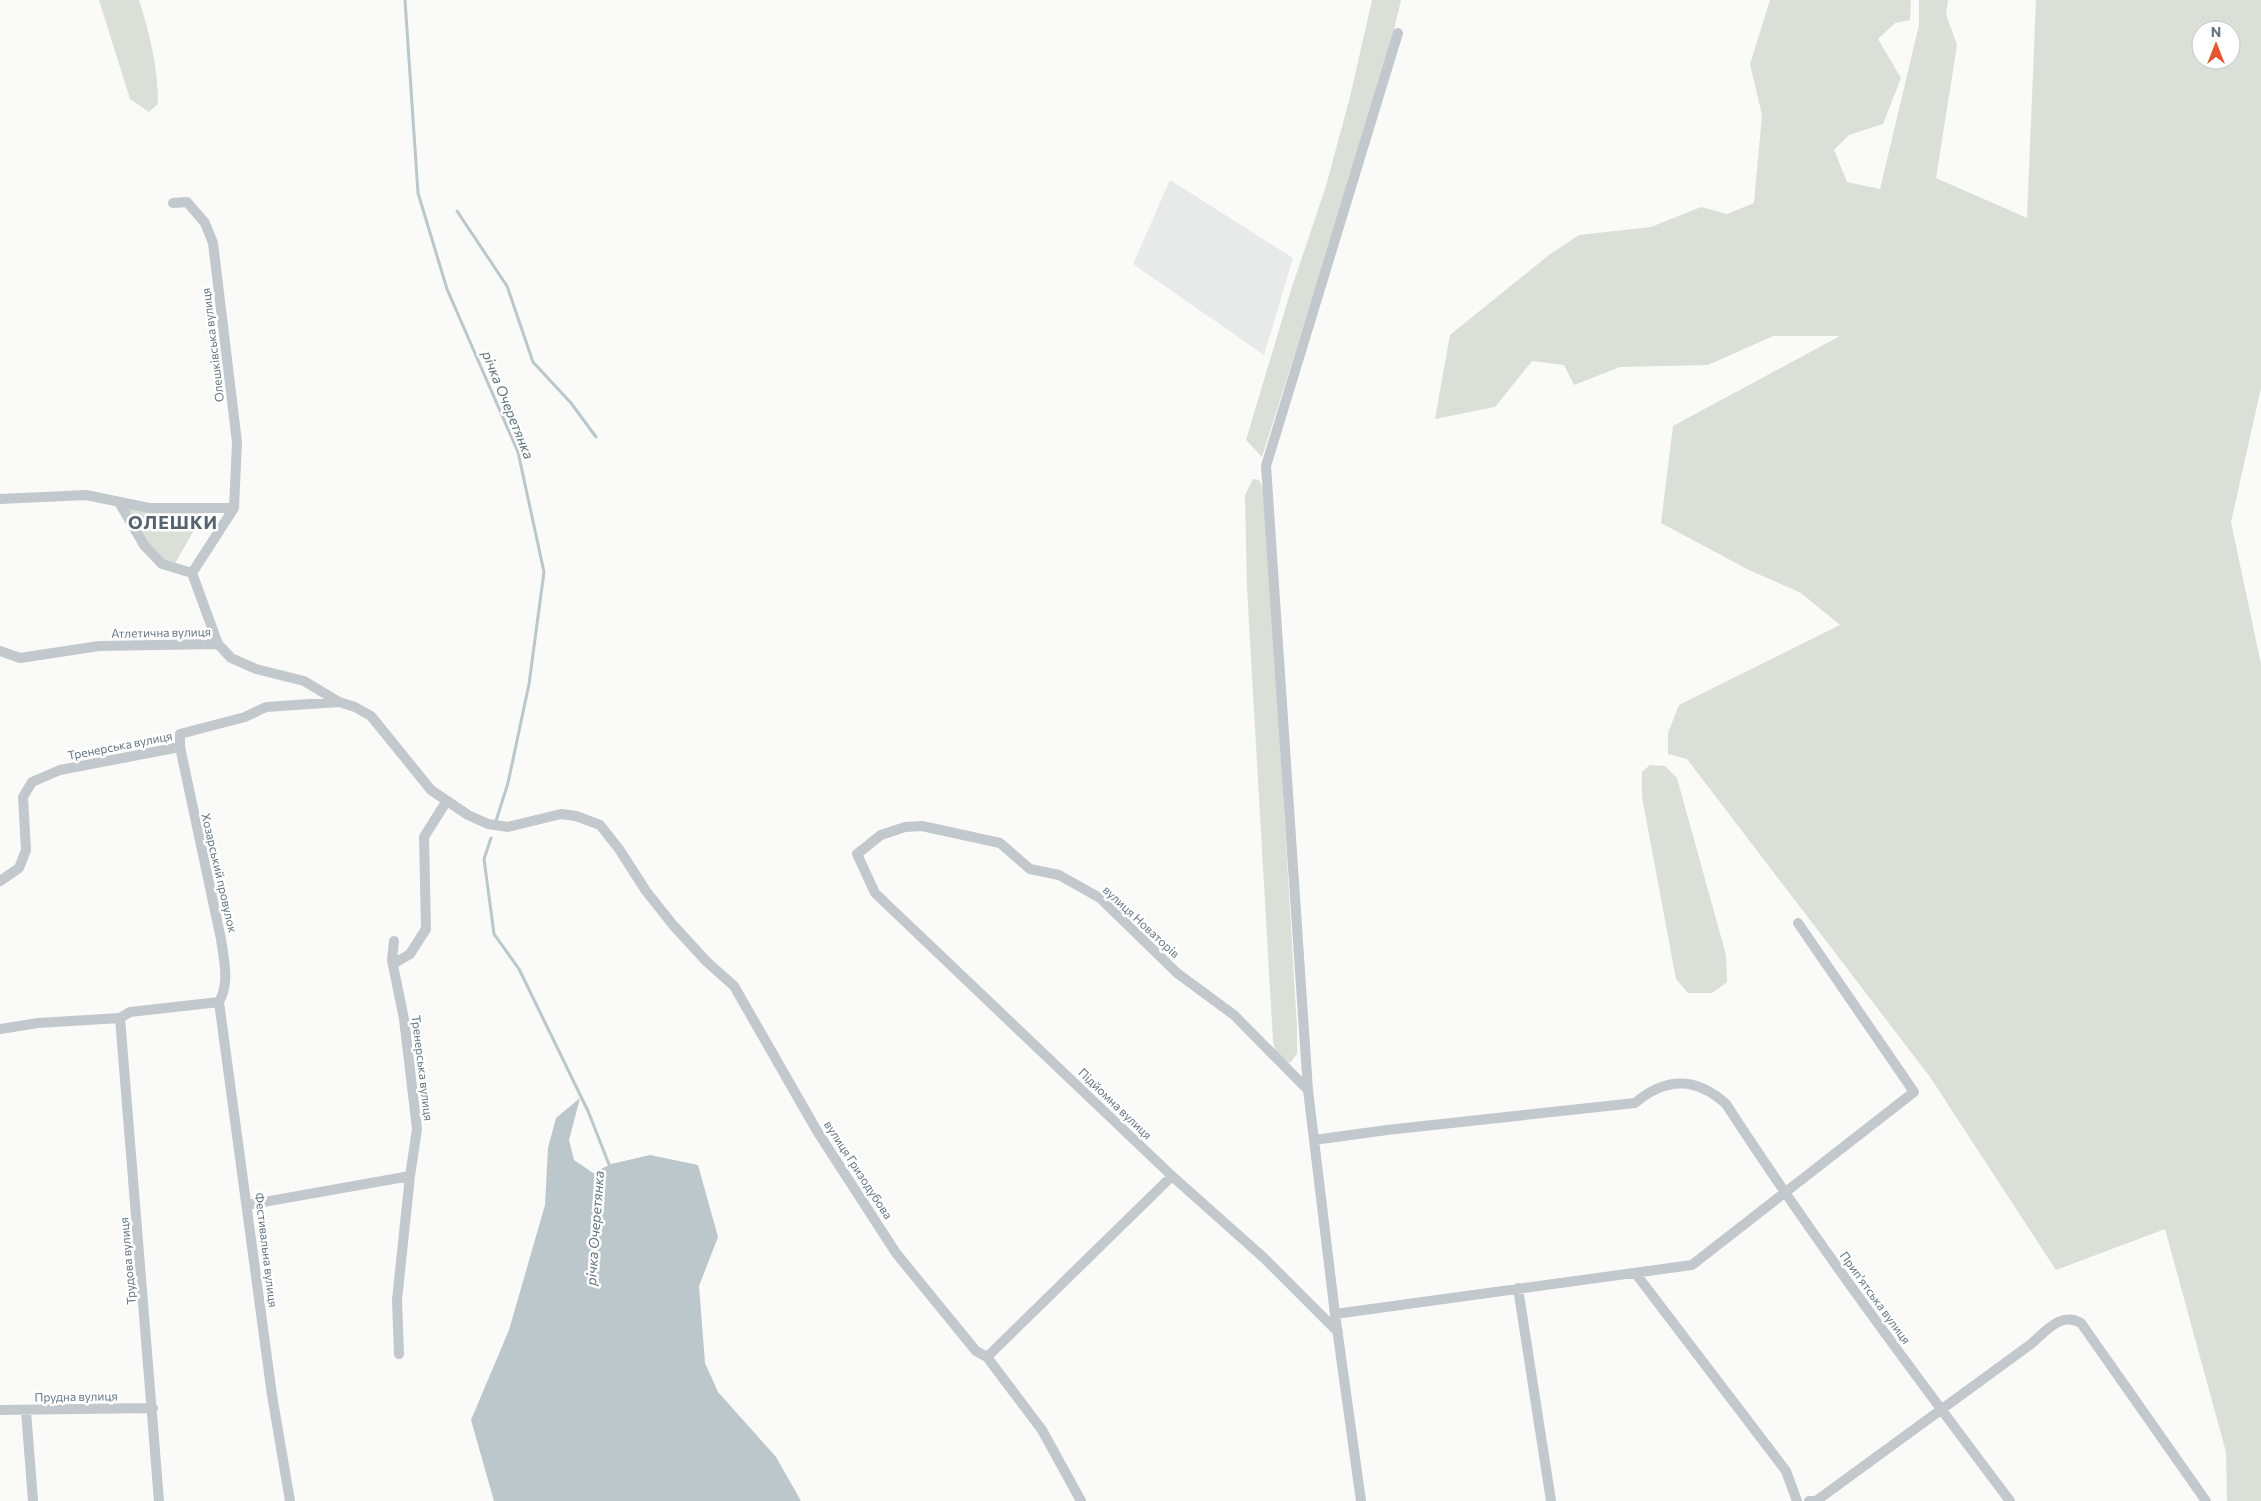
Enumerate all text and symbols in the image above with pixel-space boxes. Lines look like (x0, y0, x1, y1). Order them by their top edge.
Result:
north arrow (2191, 20, 2241, 70)
text: N (2211, 23, 2221, 40)
street label: Олешківська вулиця (198, 287, 226, 403)
water label: річка Очеретянка (479, 347, 538, 461)
district label: ОЛЕШКИ (128, 511, 218, 533)
street label: Атлетична вулиця (111, 624, 211, 640)
street label: Тренерська вулиця (66, 728, 173, 762)
street label: Хозарський провулок (199, 812, 241, 934)
street label: вулиця Новаторів (1101, 882, 1183, 960)
street label: Тренерська вулиця (410, 1014, 436, 1122)
street label: Підйомна вулиця (1076, 1065, 1155, 1142)
street label: вулиця Гризодубова (822, 1118, 896, 1221)
water label: річка Очеретянка (582, 1170, 607, 1287)
street label: Фестивальна вулиця (253, 1192, 281, 1308)
street label: Трудова вулиця (116, 1217, 138, 1305)
street label: Прип’ятська вулиця (1838, 1249, 1914, 1346)
street label: Прудна вулиця (34, 1388, 118, 1404)

